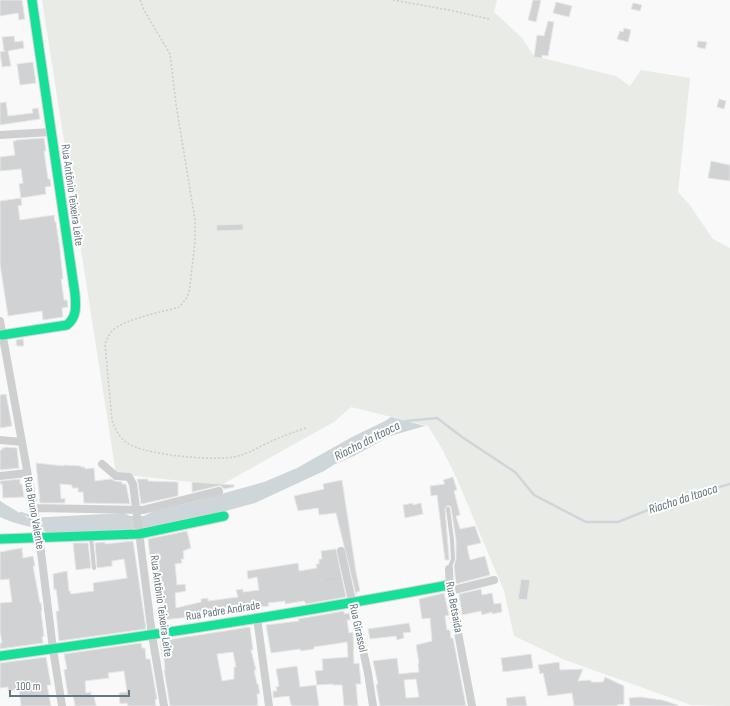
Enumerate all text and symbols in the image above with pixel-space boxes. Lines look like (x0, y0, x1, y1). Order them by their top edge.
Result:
street label: Rua Antônio Teixeira Leite (57, 143, 87, 247)
water label: Riacho da Itaoca (332, 417, 403, 464)
street label: Rua Bruno Valente (20, 476, 48, 551)
water label: Riacho da Itaoca (647, 480, 720, 518)
street label: Rua Antônio Teixeira Leite (146, 554, 176, 658)
street label: Rua Betsaida (442, 580, 466, 634)
street label: Rua Padre Andrade (185, 598, 261, 624)
street label: Rua Girassol (346, 603, 370, 653)
scale bar (10, 672, 129, 698)
text: 100 m (16, 679, 41, 694)

